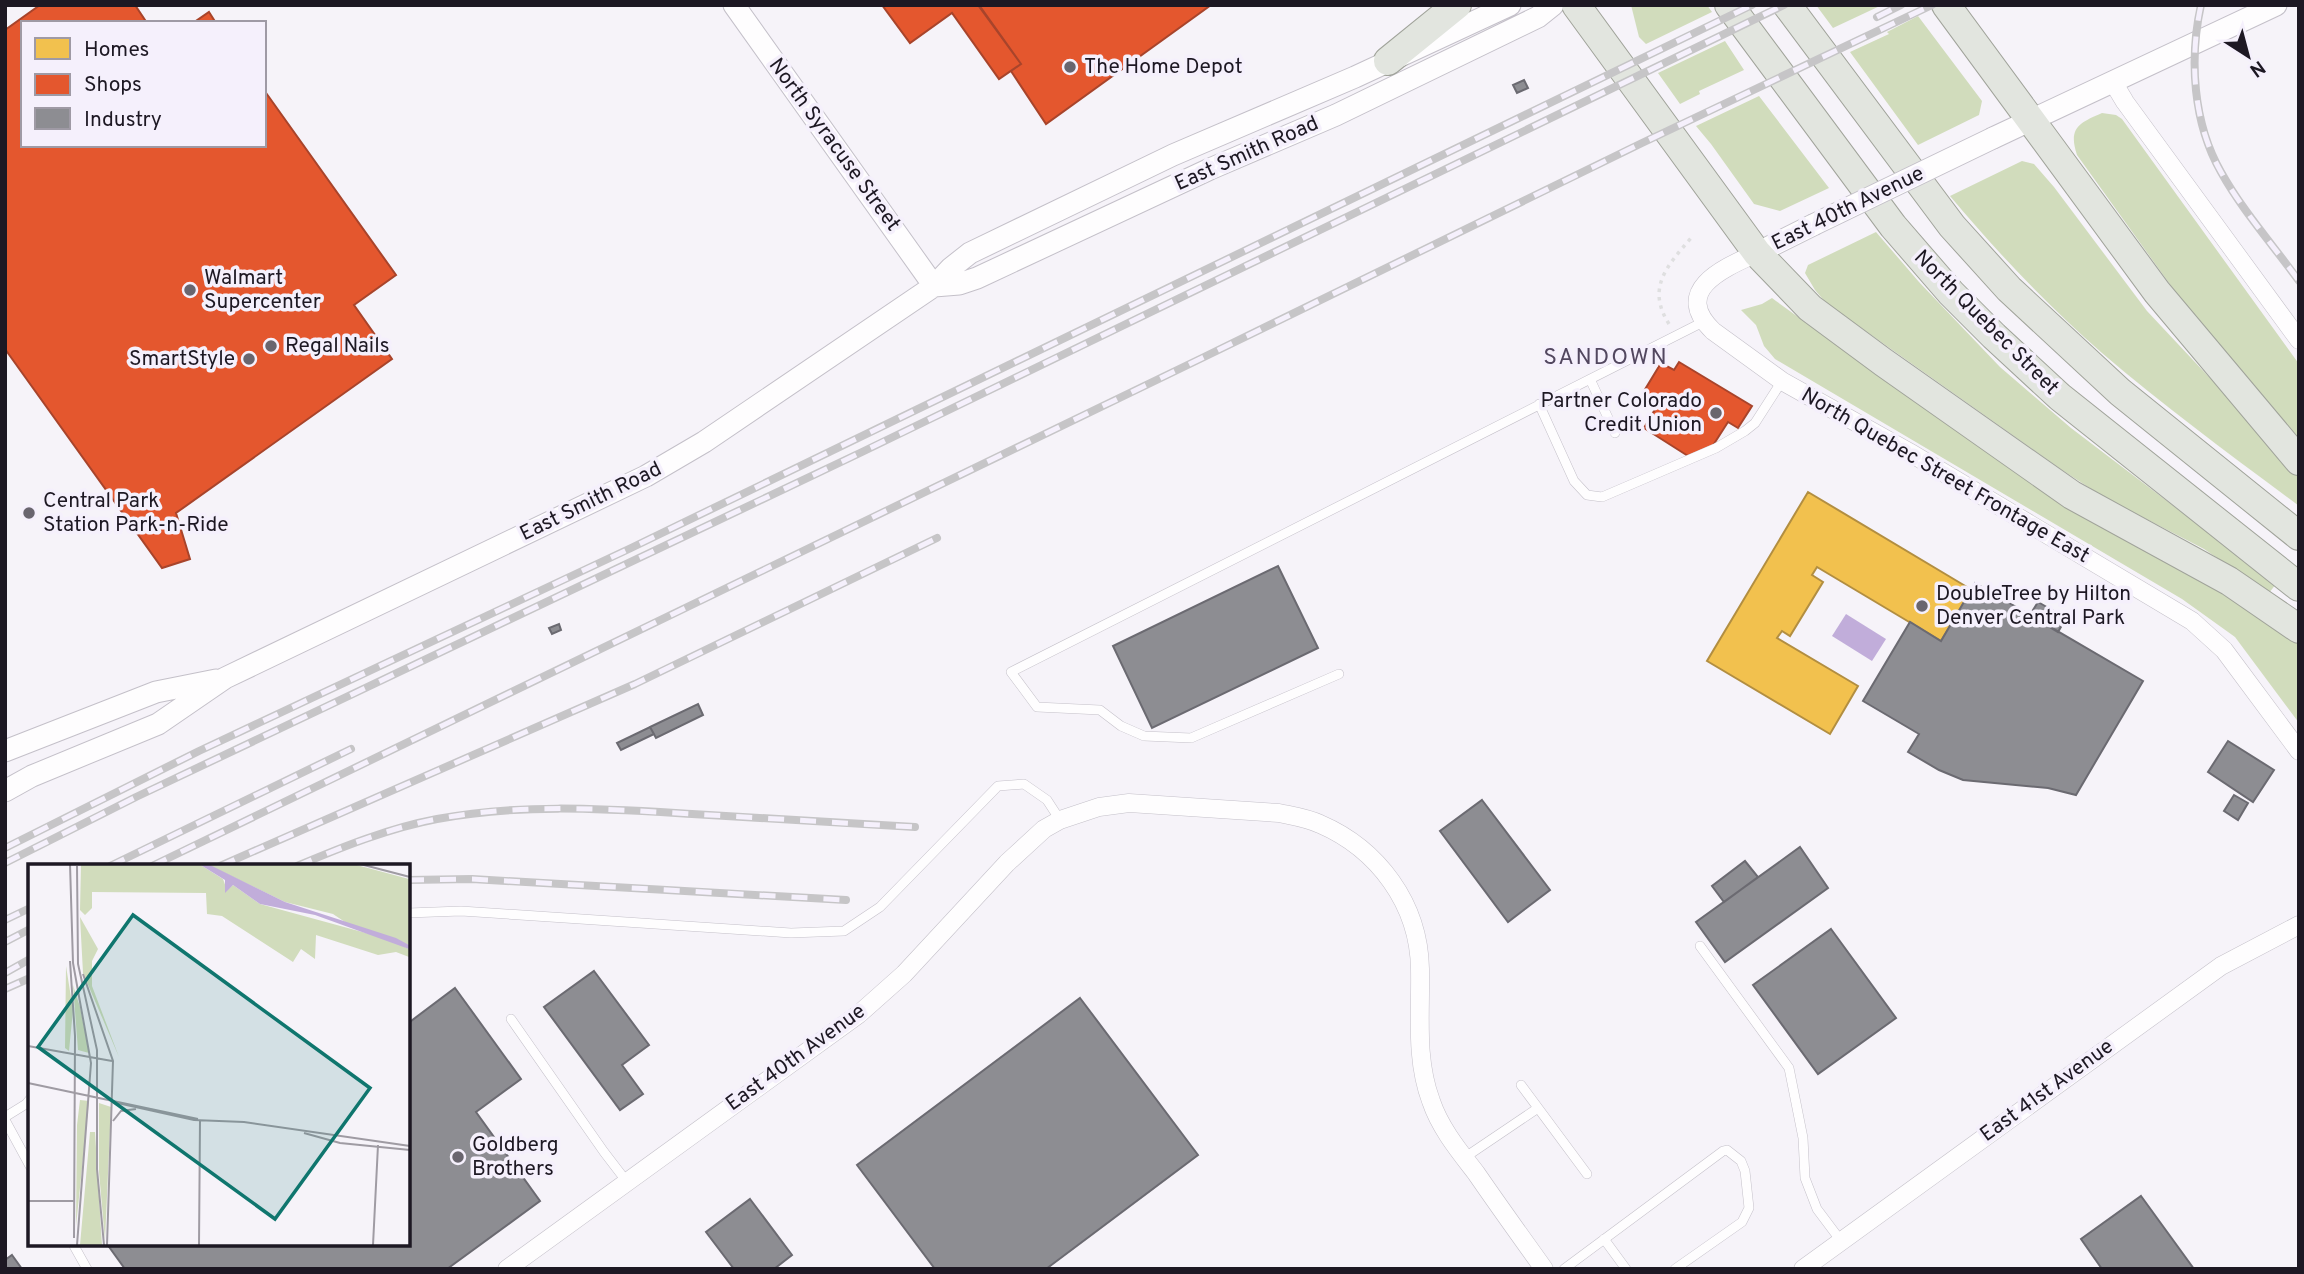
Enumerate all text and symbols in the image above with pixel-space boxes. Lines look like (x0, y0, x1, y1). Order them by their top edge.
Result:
legend (21, 21, 266, 147)
north arrow (2213, 21, 2283, 91)
text: Homes (84, 37, 149, 64)
street label: North Syracuse Street (762, 53, 906, 237)
place label: The Home Depot (1084, 54, 1243, 81)
text: N (2244, 54, 2269, 82)
marker: The Home Depot (1062, 59, 1078, 75)
text: Shops (84, 72, 142, 99)
text: Industry (84, 107, 162, 134)
street label: East Smith Road (1171, 110, 1323, 198)
street label: East 40th Avenue (1767, 160, 1929, 258)
street label: North Quebec Street (1908, 245, 2064, 401)
place label: Walmart Supercenter (204, 265, 321, 316)
marker: Walmart Supercenter (182, 282, 198, 298)
place label: Regal Nails (285, 333, 390, 360)
marker: Regal Nails (263, 338, 279, 354)
district label: SANDOWN (1543, 344, 1669, 373)
place label: SmartStyle (129, 346, 235, 373)
marker: SmartStyle (241, 351, 257, 367)
street label: North Quebec Street Frontage East (1796, 382, 2094, 570)
place label: Partner Colorado Credit Union (1540, 388, 1702, 439)
marker: Partner Colorado Credit Union (1708, 405, 1724, 421)
street label: East Smith Road (516, 456, 666, 548)
place label: Central Park Station Park-n-Ride (43, 488, 229, 539)
marker: Central Park Station Park-n-Ride (21, 505, 37, 521)
place label: DoubleTree by Hilton Denver Central Park (1936, 581, 2131, 632)
marker: DoubleTree by Hilton Denver Central Park (1914, 598, 1930, 614)
inset map (28, 864, 410, 1246)
street label: East 40th Avenue (721, 998, 871, 1118)
street label: East 41st Avenue (1975, 1034, 2119, 1148)
place label: Goldberg Brothers (472, 1132, 559, 1183)
marker: Goldberg Brothers (450, 1149, 466, 1165)

